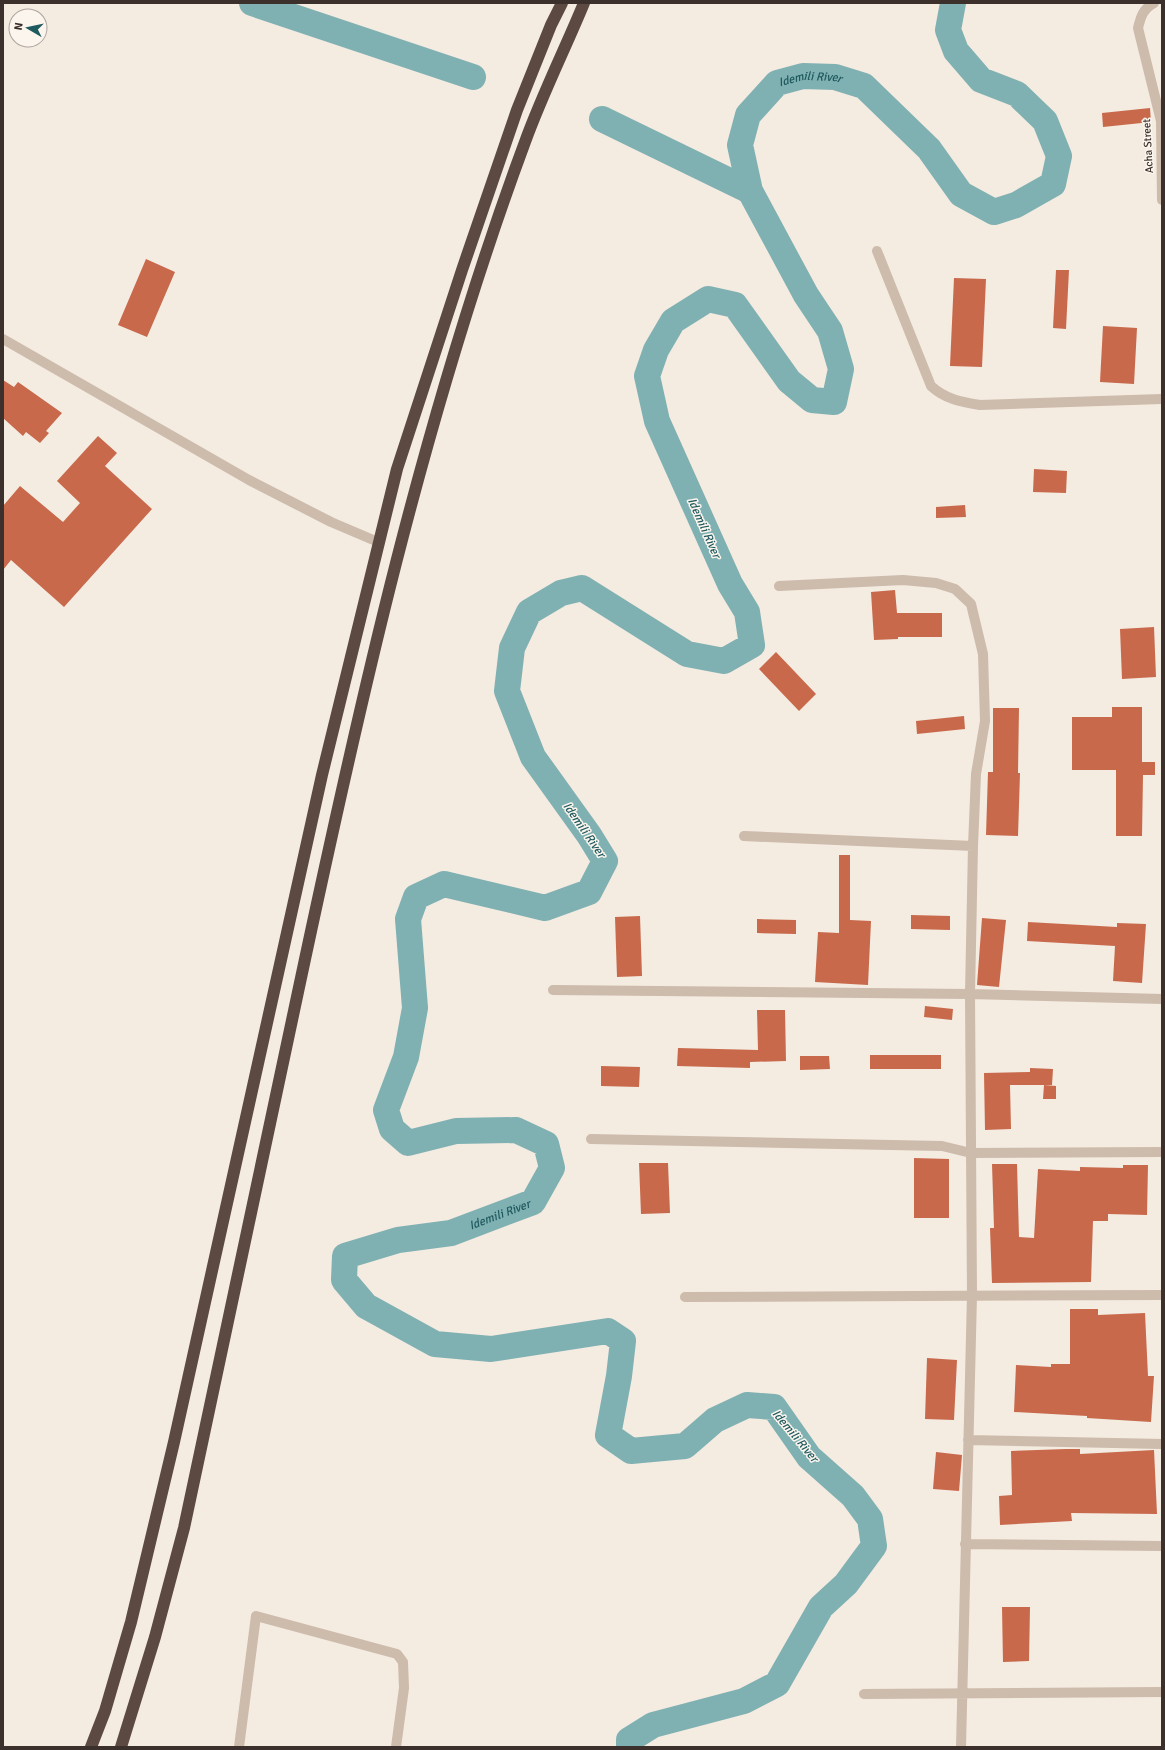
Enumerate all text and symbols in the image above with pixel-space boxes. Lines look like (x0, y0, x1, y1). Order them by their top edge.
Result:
north arrow (8, 8, 48, 48)
text: N (12, 22, 26, 31)
water label: Idemili River (777, 69, 845, 90)
street label: Acha Street (1140, 118, 1156, 174)
water label: Idemili River (684, 496, 725, 562)
water label: Idemili River (559, 799, 609, 862)
water label: Idemili River (467, 1196, 534, 1233)
water label: Idemili River (769, 1407, 822, 1467)

